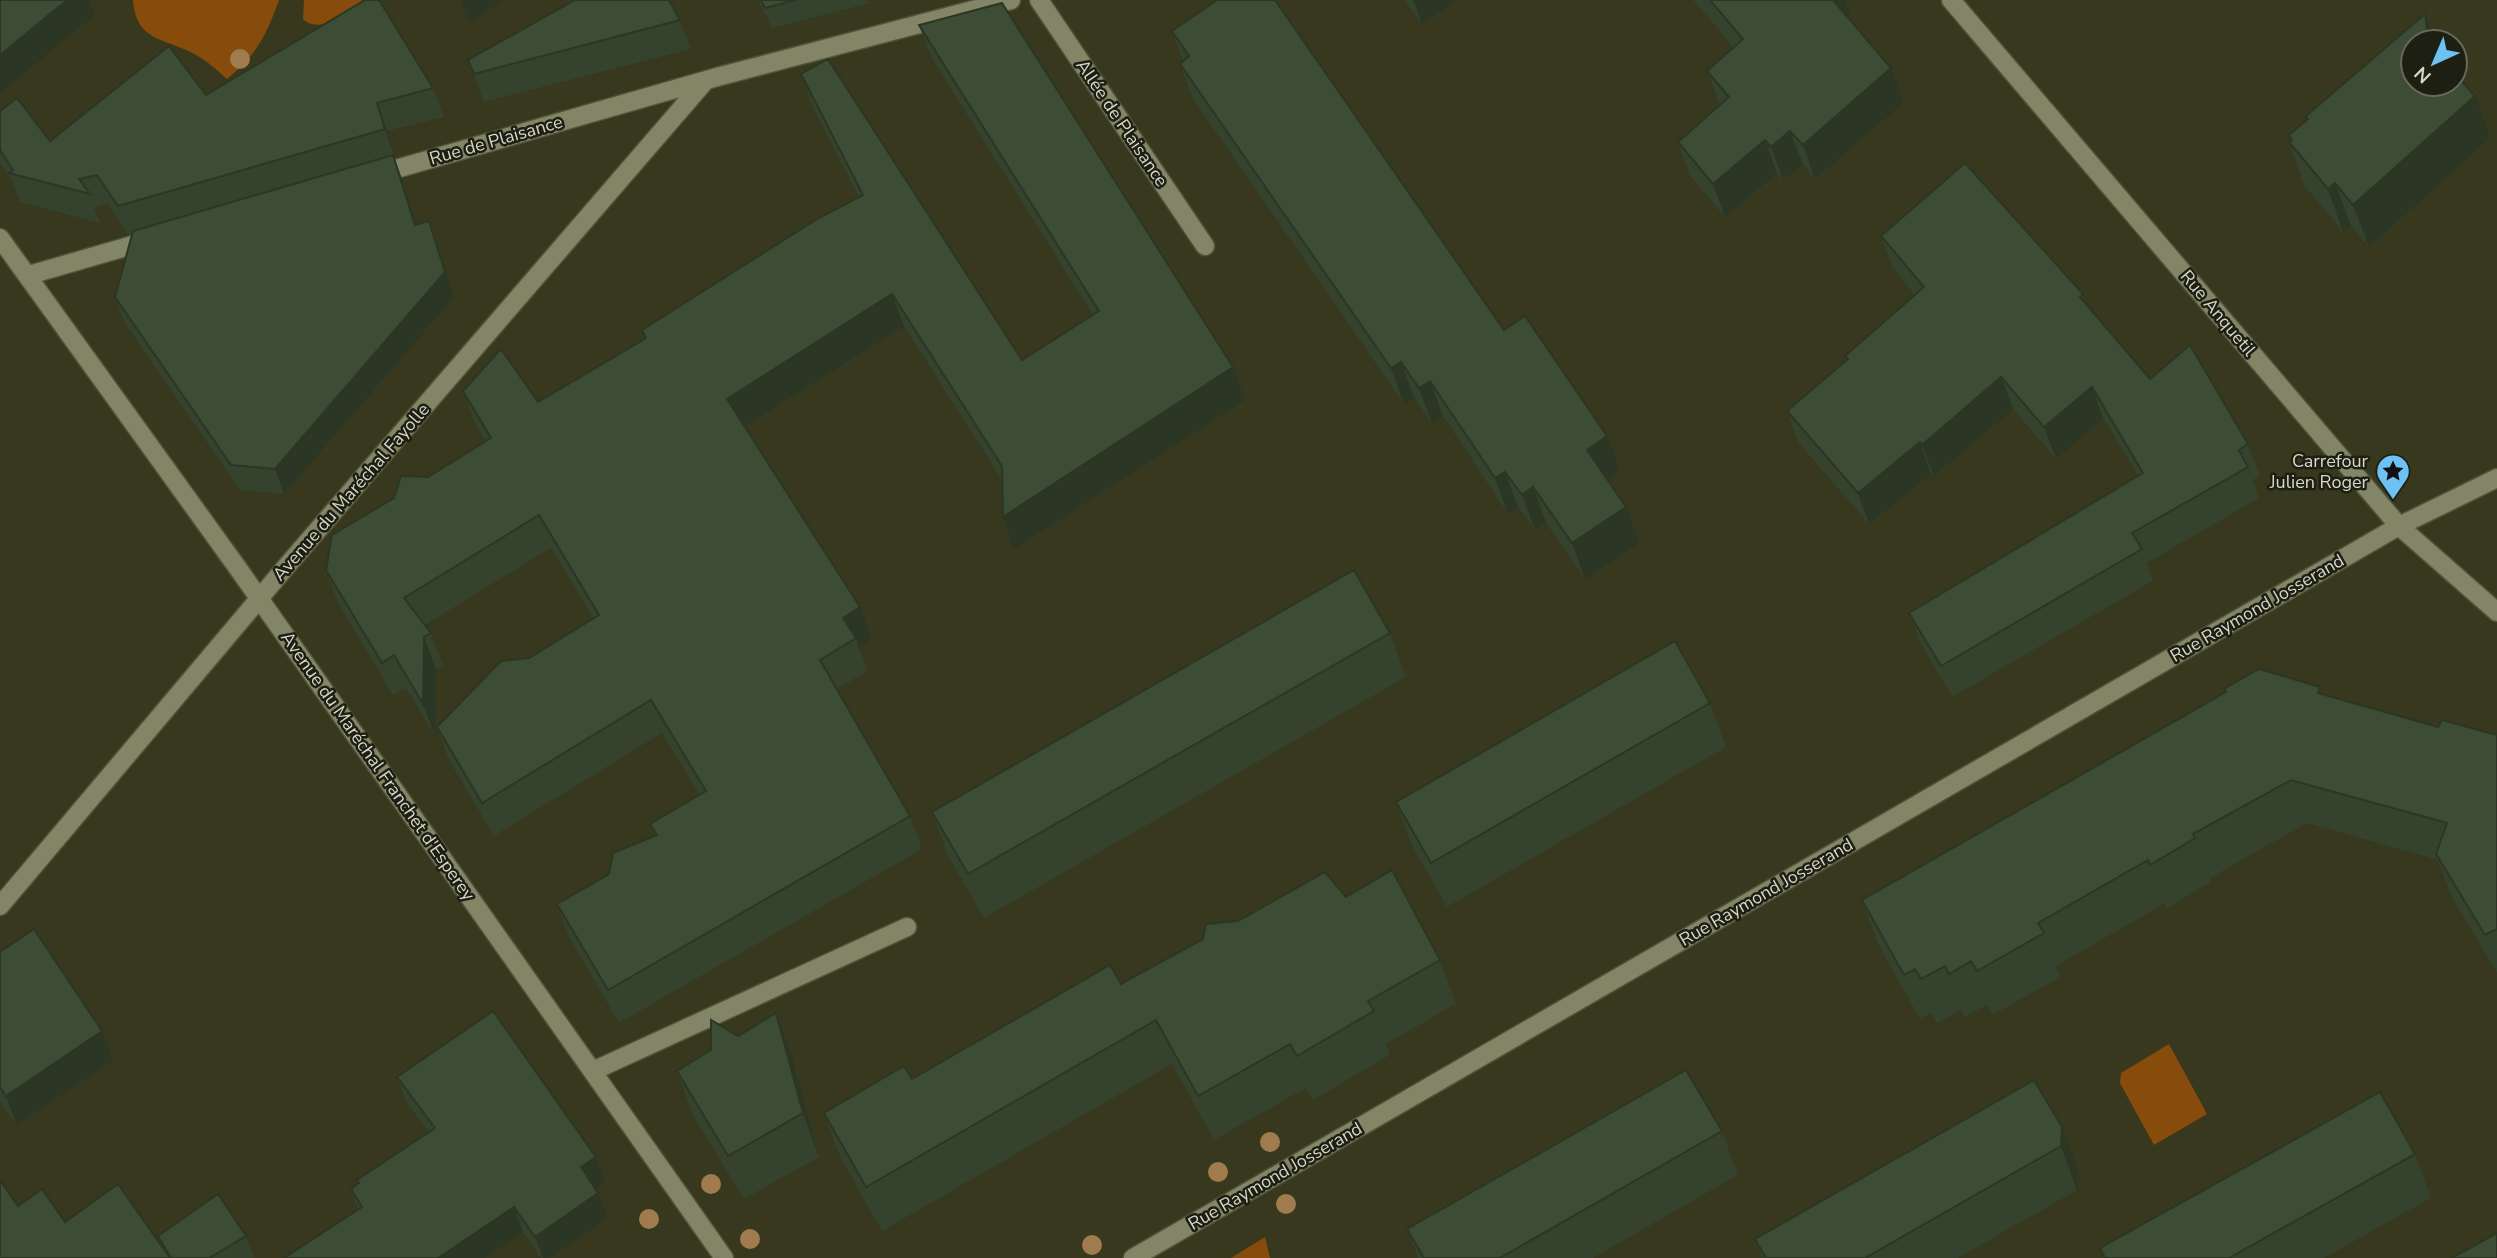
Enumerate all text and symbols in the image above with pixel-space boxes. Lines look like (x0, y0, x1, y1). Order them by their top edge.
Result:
north arrow (2399, 28, 2469, 98)
street label: Allée de Plaisance (1070, 55, 1174, 191)
text: N (2409, 60, 2437, 89)
street label: Rue de Plaisance (427, 109, 565, 171)
street label: Rue Anquetil (2175, 265, 2262, 362)
street label: Avenue du Maréchal Fayolle (267, 398, 435, 586)
place label: Carrefour Julien Roger (2269, 449, 2369, 494)
place icon: Carrefour Julien Roger (2374, 452, 2412, 501)
street label: Rue Raymond Josserand (2166, 548, 2348, 668)
street label: Avenue du Maréchal Franchet d'Esperey (275, 627, 481, 906)
street label: Rue Raymond Josserand (1675, 832, 1857, 952)
street label: Rue Raymond Josserand (1184, 1116, 1366, 1236)

